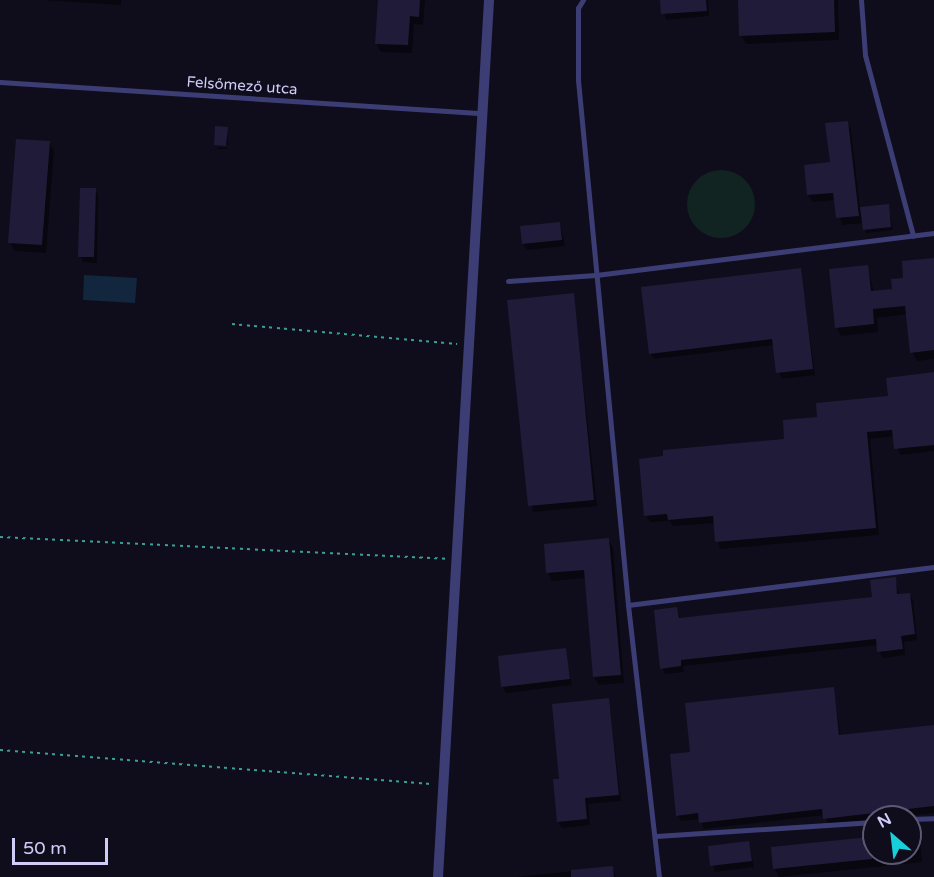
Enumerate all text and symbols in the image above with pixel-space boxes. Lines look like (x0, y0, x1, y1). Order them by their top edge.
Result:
street label: Felsőmező utca (186, 73, 298, 99)
north arrow (862, 805, 922, 865)
text: N (874, 809, 895, 833)
scale bar (15, 826, 111, 864)
text: 50 m (23, 837, 67, 859)

